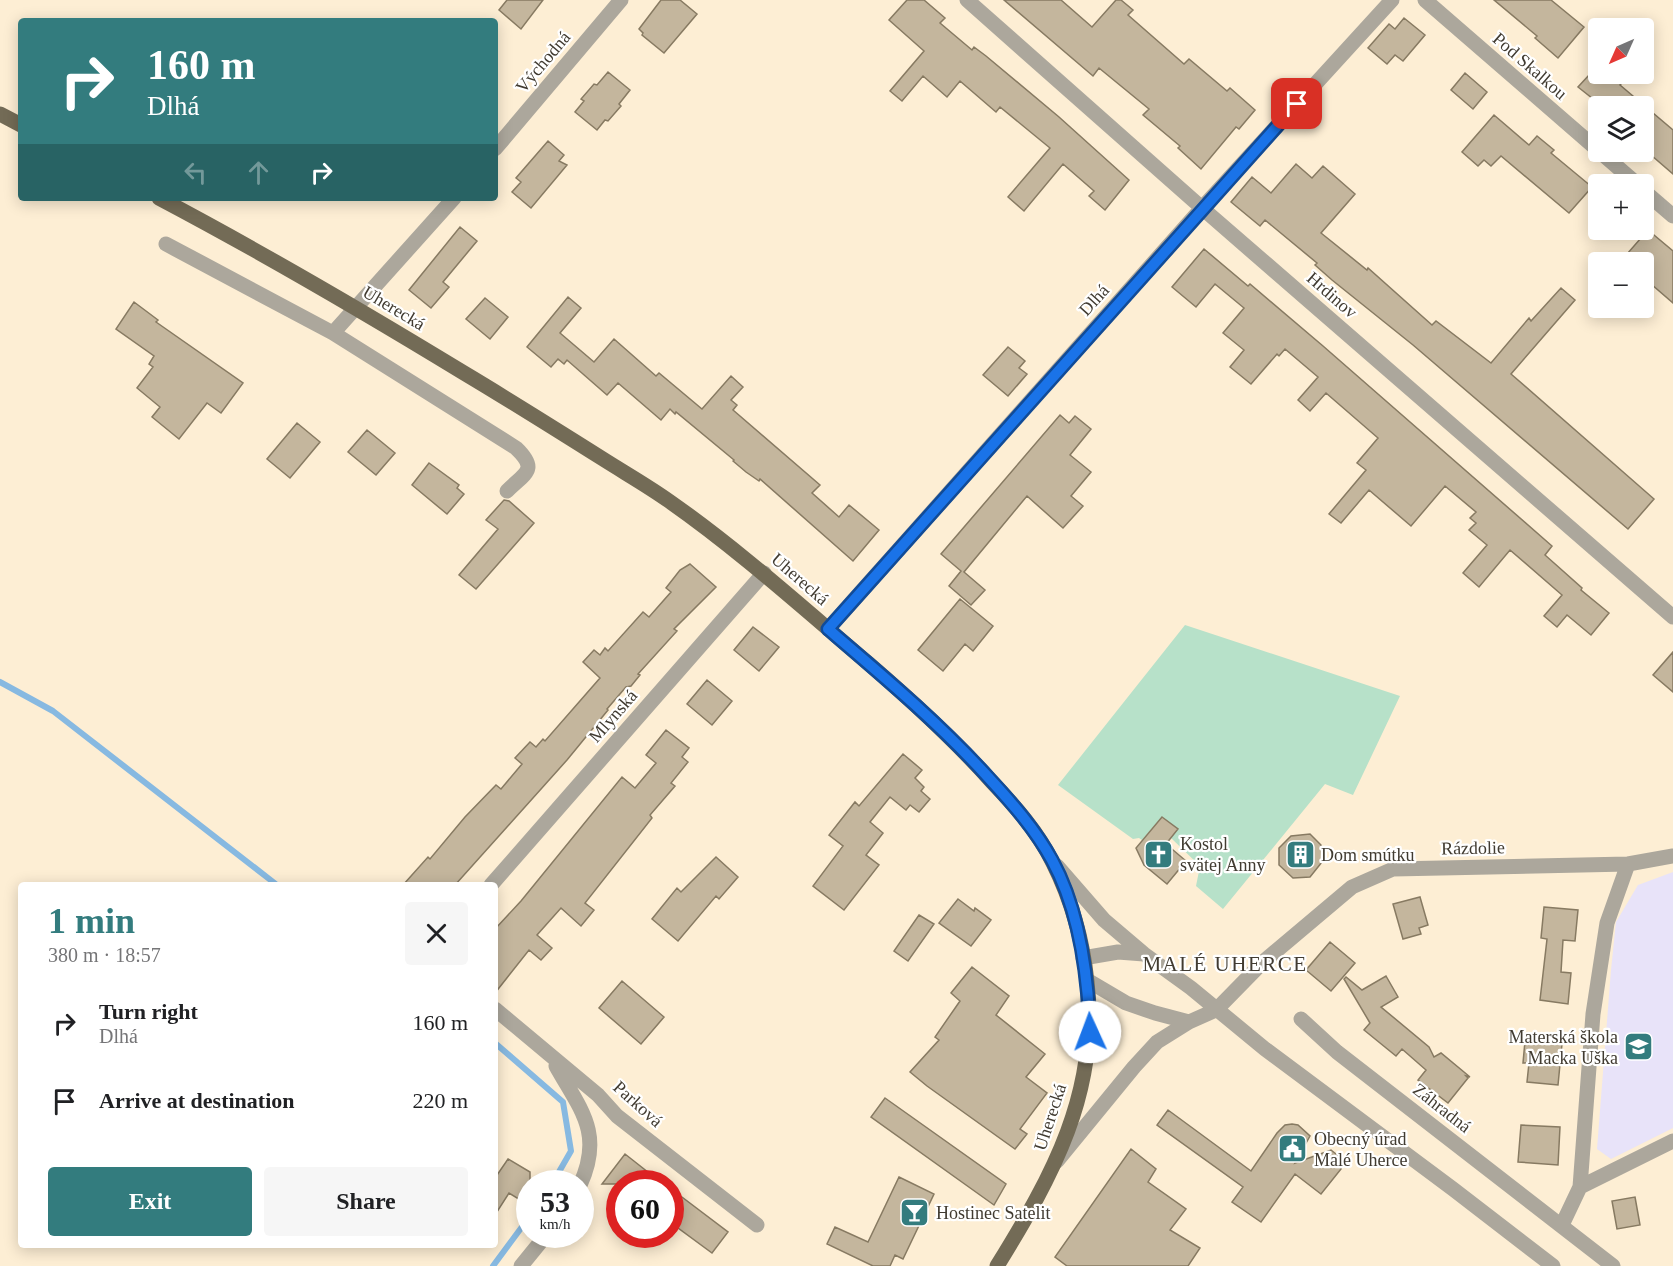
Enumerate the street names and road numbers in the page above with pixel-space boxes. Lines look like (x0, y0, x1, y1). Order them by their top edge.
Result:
street label: Východná (512, 27, 574, 97)
street label: Pod Skalkou (1489, 28, 1571, 104)
street label: Hrdinov (1303, 268, 1361, 322)
street label: Dlhá (1075, 280, 1113, 320)
street label: Uherecká (359, 282, 429, 334)
street label: Uherecká (767, 549, 833, 609)
street label: Mlynská (585, 686, 641, 746)
street label: Rázdolie (1441, 837, 1505, 859)
street label: Parková (609, 1077, 667, 1131)
street label: Záhradná (1409, 1079, 1475, 1137)
street label: Uherecká (1030, 1081, 1070, 1153)

